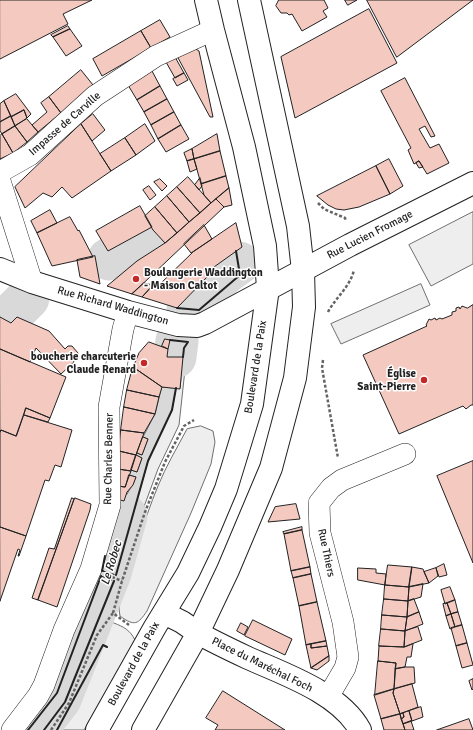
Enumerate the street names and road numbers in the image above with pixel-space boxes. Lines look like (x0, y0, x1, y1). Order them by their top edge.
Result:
street label: Impasse de Carville (26, 89, 104, 159)
street label: Rue Lucien Fromage (325, 208, 415, 262)
street label: Rue Richard Waddington (56, 284, 170, 328)
street label: Boulevard de la Paix (242, 319, 270, 415)
street label: Rue Charles Benner (102, 413, 116, 505)
street label: Rue Thiers (314, 528, 338, 578)
street label: Boulevard de la Paix (105, 620, 163, 708)
street label: Place du Maréchal Foch (209, 635, 315, 695)

